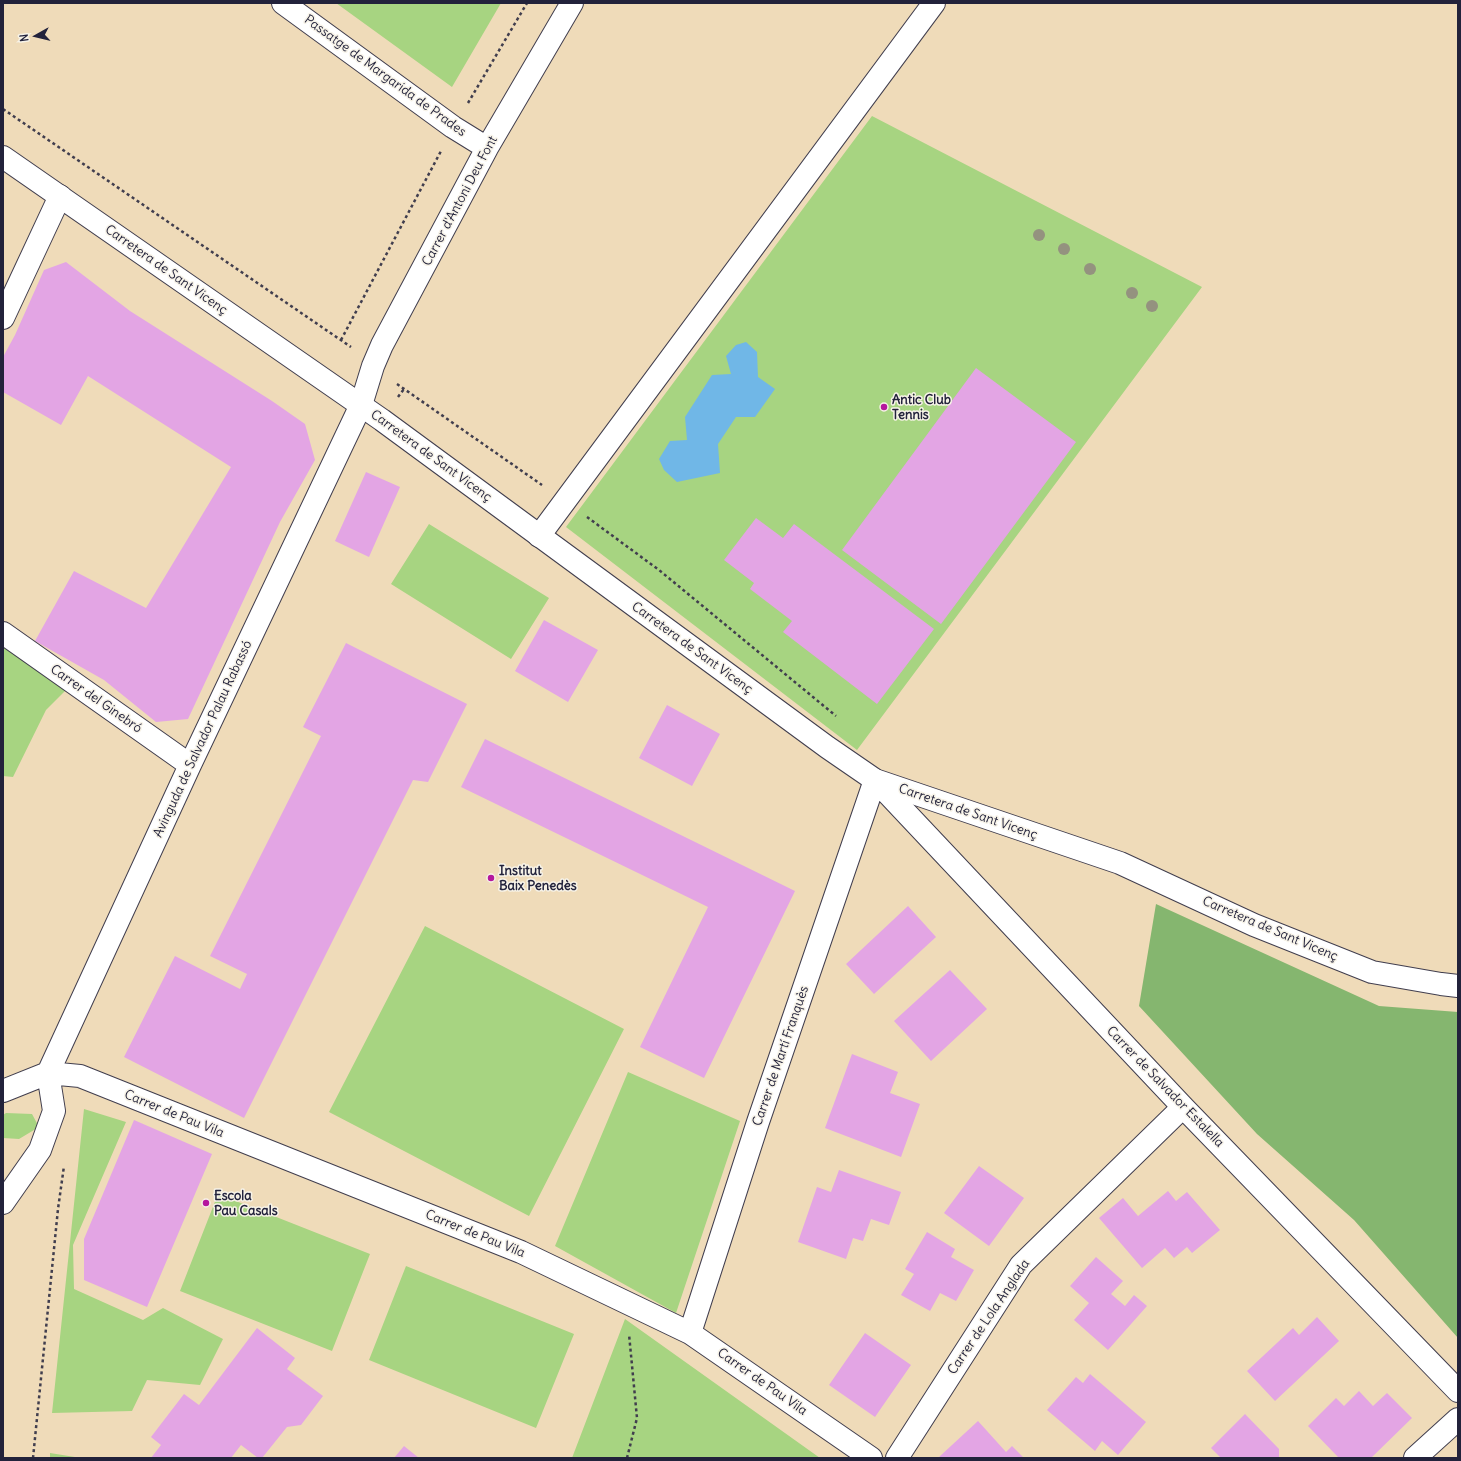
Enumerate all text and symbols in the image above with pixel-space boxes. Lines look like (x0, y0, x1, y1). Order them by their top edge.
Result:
street label: Passatge de Margarida de Prades (301, 12, 469, 140)
north arrow (16, 16, 56, 56)
text: N (17, 33, 32, 42)
street label: Carrer d'Antoni Deu Font (419, 133, 501, 269)
street label: Carretera de Sant Vicenç (102, 222, 230, 318)
place label: Antic Club Tennis (892, 392, 951, 423)
marker: Antic Club Tennis (879, 402, 889, 412)
street label: Carretera de Sant Vicenç (367, 407, 495, 505)
street label: Carretera de Sant Vicenç (628, 599, 756, 697)
street label: Avinguda de Salvador Palau Rabassó (150, 638, 256, 840)
street label: Carrer del Ginebró (47, 661, 145, 737)
street label: Carretera de Sant Vicenç (897, 781, 1039, 843)
place label: Institut Baix Penedès (499, 863, 577, 894)
marker: Institut Baix Penedès (486, 873, 496, 883)
street label: Carretera de Sant Vicenç (1200, 893, 1340, 965)
street label: Carrer de Martí Franquès (750, 984, 812, 1128)
street label: Carrer de Salvador Estalella (1103, 1023, 1227, 1151)
street label: Carrer de Pau Vila (122, 1087, 226, 1141)
place label: Escola Pau Casals (214, 1188, 278, 1219)
marker: Escola Pau Casals (201, 1198, 211, 1208)
street label: Carrer de Pau Vila (423, 1207, 527, 1261)
street label: Carrer de Lola Anglada (945, 1257, 1033, 1377)
street label: Carrer de Pau Vila (714, 1345, 810, 1419)

